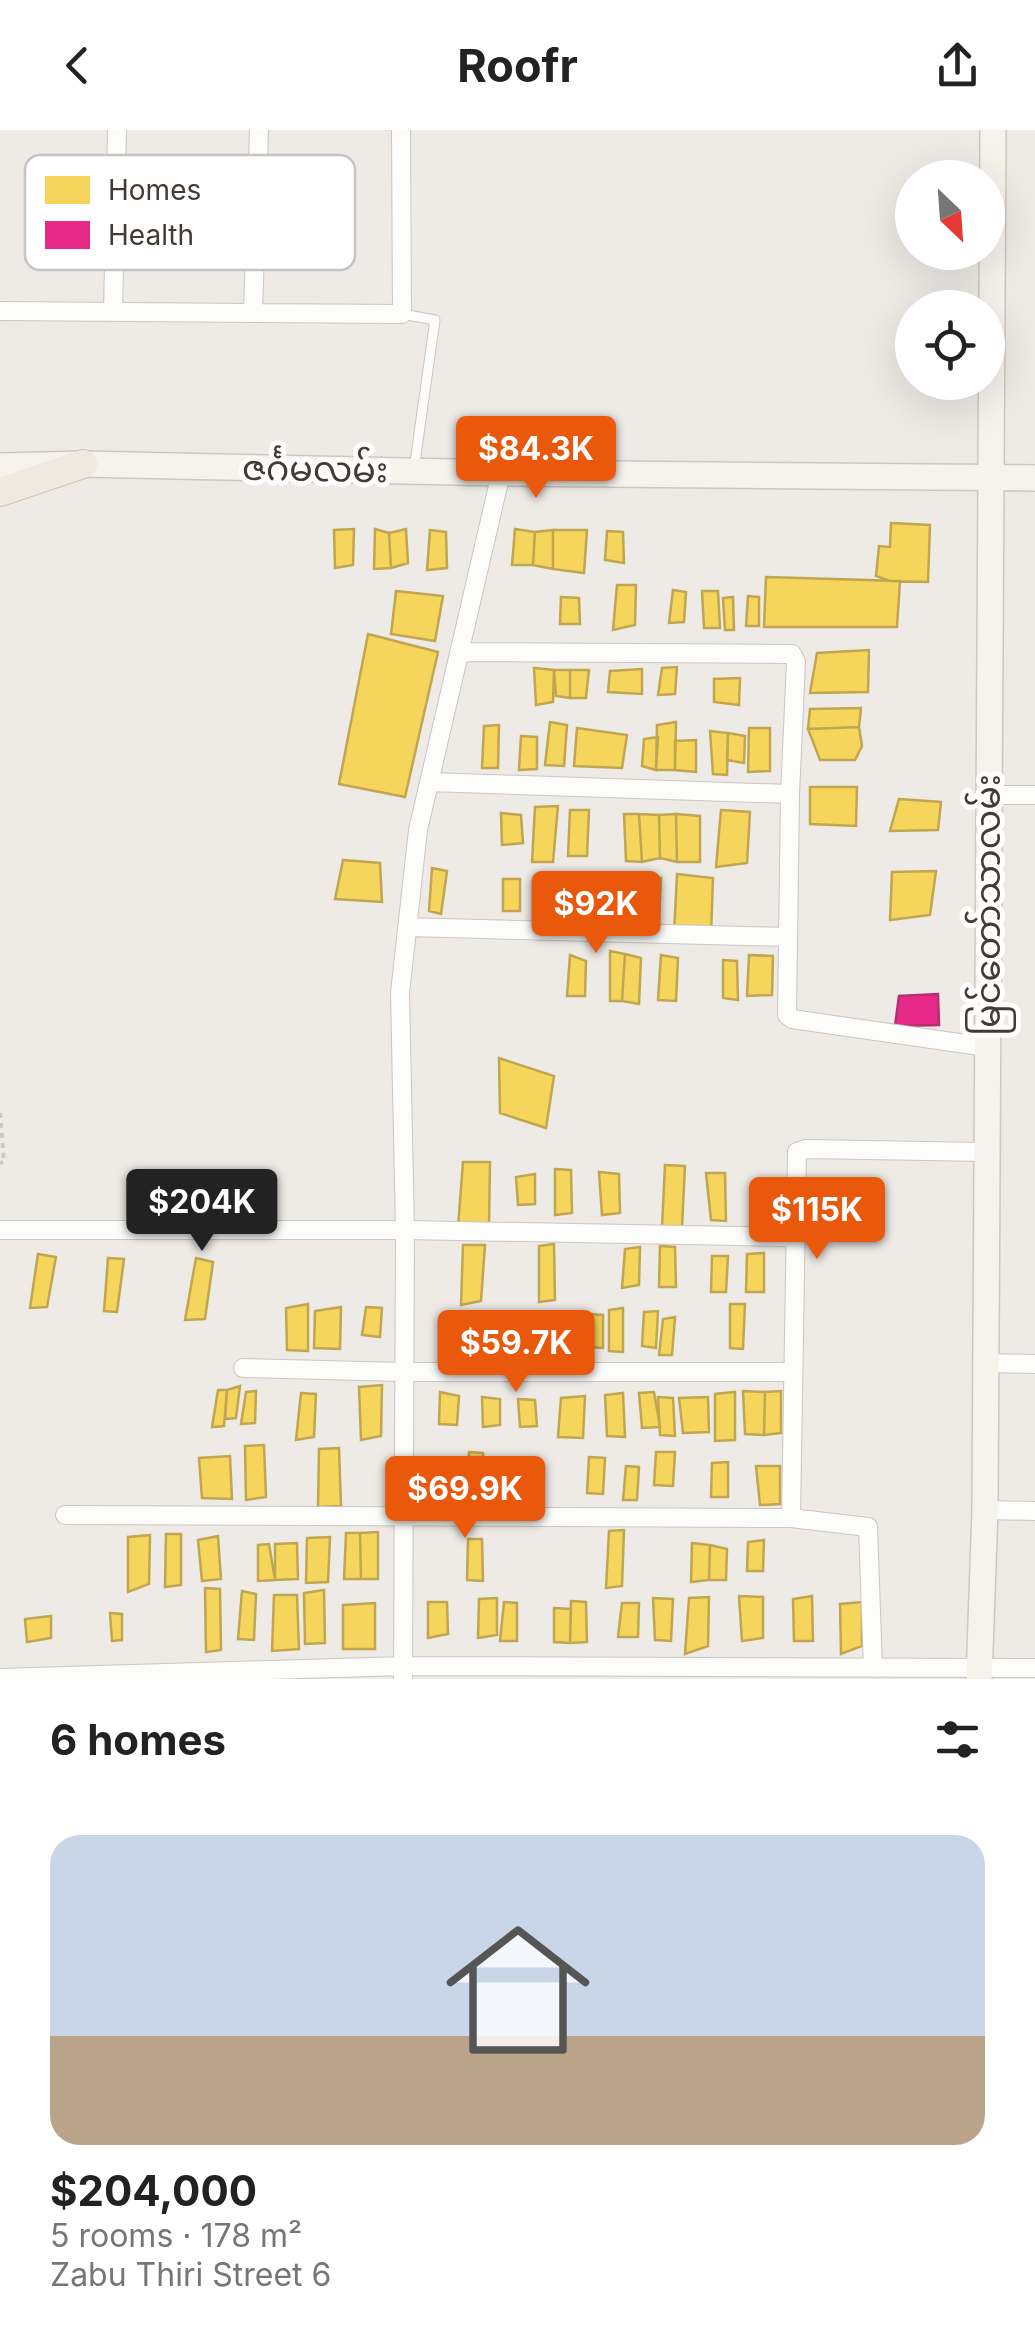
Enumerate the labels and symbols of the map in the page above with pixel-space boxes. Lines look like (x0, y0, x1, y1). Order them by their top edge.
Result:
legend (25, 155, 355, 270)
north arrow (895, 160, 1005, 270)
text: Homes (108, 173, 201, 207)
text: Health (108, 218, 194, 252)
pin: $84.3K (455, 416, 617, 501)
street label: ဇင်္ဂမလမ်း (242, 444, 388, 490)
street label: မြင်တော်သာလမ်း (964, 774, 1016, 1036)
pin: $92K (537, 871, 655, 956)
pin: $204K (132, 1169, 272, 1254)
pin: $115K (747, 1177, 887, 1262)
pin: $59.7K (435, 1310, 597, 1395)
pin: $69.9K (384, 1456, 546, 1541)

